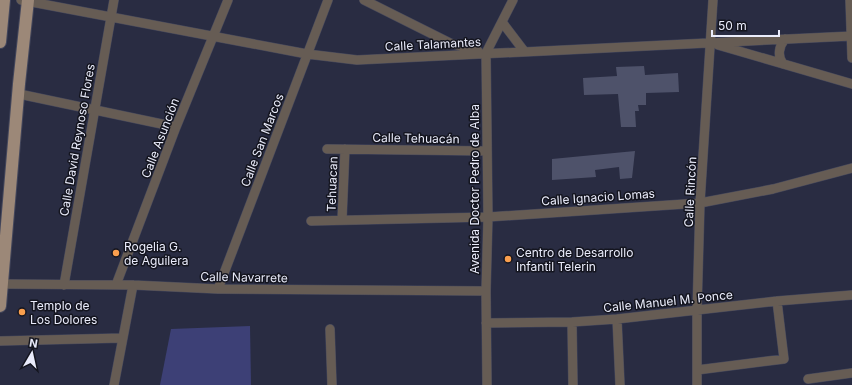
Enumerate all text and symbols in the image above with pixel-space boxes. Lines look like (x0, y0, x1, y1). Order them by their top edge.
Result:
scale bar (712, 12, 779, 38)
text: 50 m (718, 18, 747, 33)
street label: Calle Talamantes (384, 34, 482, 54)
street label: Calle David Reynoso Flores (56, 63, 98, 217)
street label: Calle San Marcos (237, 91, 287, 189)
street label: Calle Asunción (138, 96, 182, 180)
street label: Avenida Doctor Pedro de Alba (467, 104, 482, 274)
street label: Calle Tehuacán (372, 130, 460, 146)
street label: Tehuacan (324, 156, 340, 212)
street label: Calle Rincón (681, 156, 699, 228)
street label: Calle Ignacio Lomas (541, 186, 655, 208)
place label: Rogelia G. de Aguilera (124, 239, 189, 268)
place label: Centro de Desarrollo Infantil Telerin (516, 245, 633, 274)
marker: Rogelia G. de Aguilera (111, 248, 121, 258)
marker: Centro de Desarrollo Infantil Telerin (503, 254, 513, 264)
street label: Calle Navarrete (200, 269, 288, 285)
street label: Calle Manuel M. Ponce (603, 287, 733, 315)
place label: Templo de Los Dolores (30, 298, 97, 327)
marker: Templo de Los Dolores (17, 307, 27, 317)
north arrow (12, 333, 52, 373)
text: N (28, 336, 39, 351)

